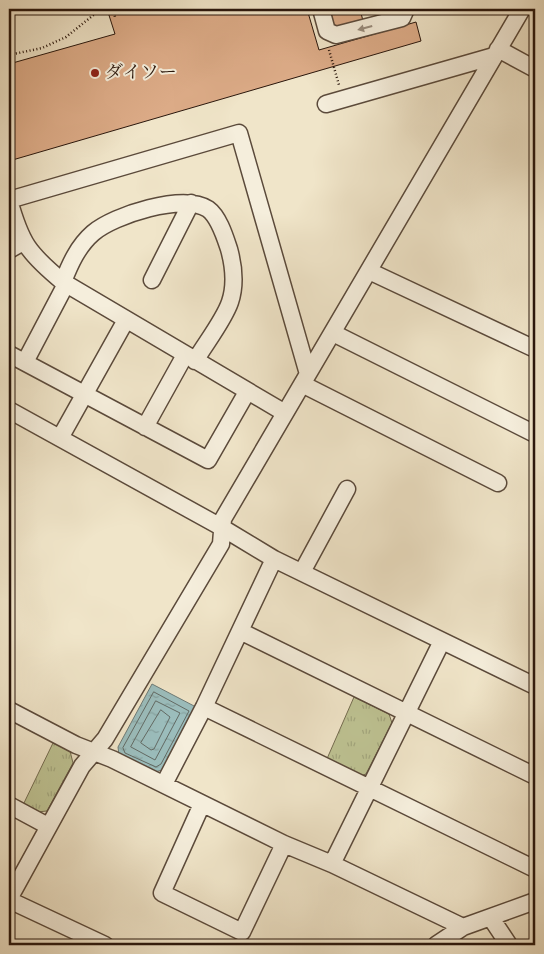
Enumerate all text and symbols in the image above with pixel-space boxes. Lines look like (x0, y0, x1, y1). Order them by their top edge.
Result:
one-way arrow (358, 24, 373, 32)
place label: ダイソー (105, 61, 177, 86)
marker: ダイソー (89, 67, 101, 79)

